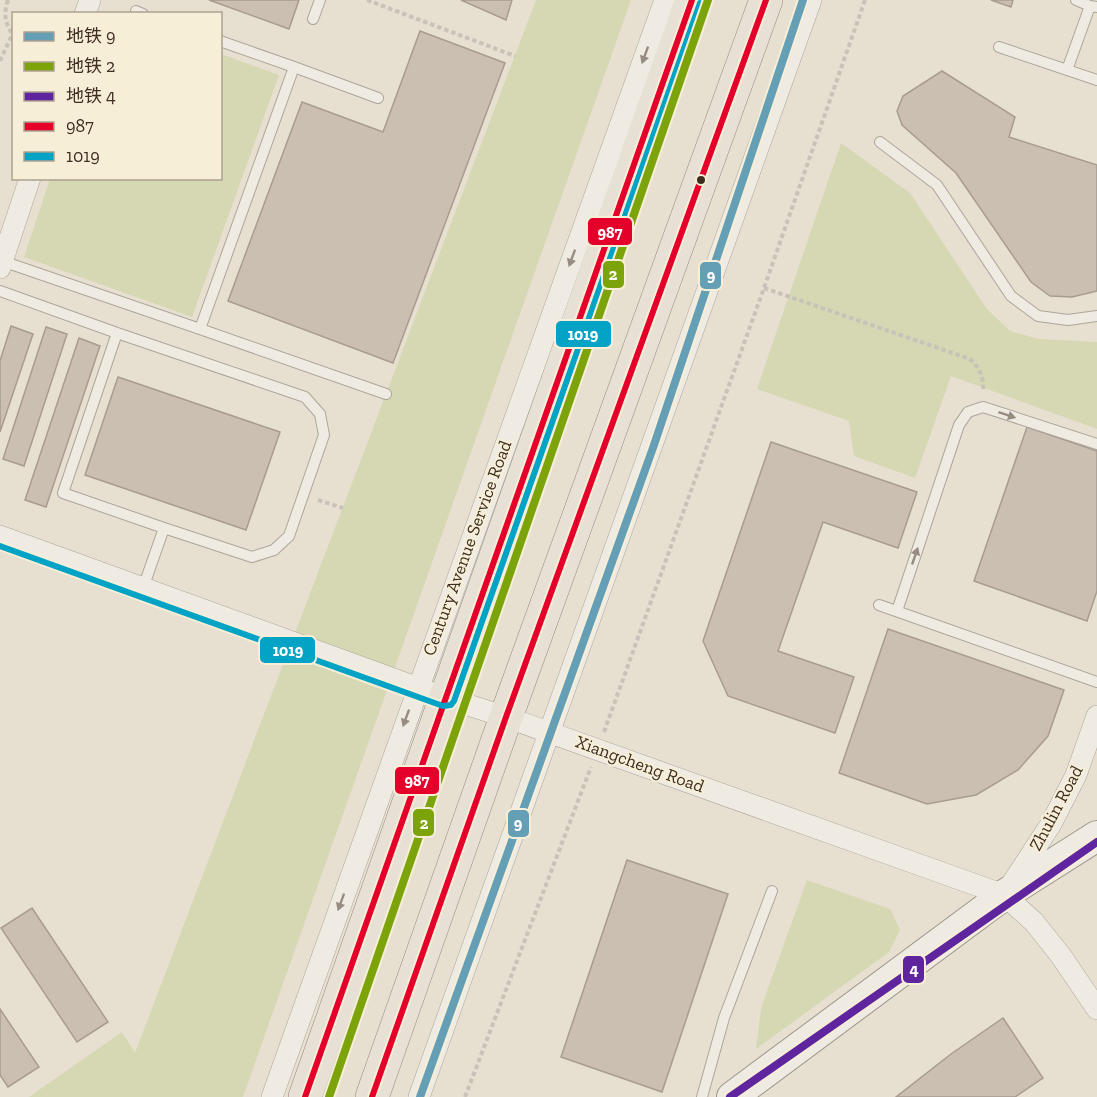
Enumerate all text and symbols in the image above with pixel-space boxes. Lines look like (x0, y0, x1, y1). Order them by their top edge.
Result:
legend (12, 12, 222, 180)
text: 地铁 9 (66, 25, 116, 47)
one-way arrow (639, 46, 649, 64)
text: 地铁 2 (66, 55, 115, 77)
text: 地铁 4 (66, 85, 116, 107)
text: 987 (66, 115, 94, 137)
text: 1019 (66, 145, 100, 167)
unlabelled marker (695, 174, 707, 186)
line badge: 987 (587, 217, 633, 246)
text: 987 (597, 223, 623, 242)
one-way arrow (566, 249, 576, 267)
line badge: 2 (602, 260, 625, 289)
line badge: 9 (699, 261, 722, 290)
text: 2 (609, 265, 618, 284)
text: 9 (707, 266, 716, 285)
line badge: 1019 (555, 320, 612, 348)
text: 1019 (568, 325, 599, 344)
one-way arrow (998, 411, 1016, 420)
street label: Century Avenue Service Road (418, 437, 516, 659)
one-way arrow (911, 546, 921, 564)
line badge: 1019 (259, 636, 316, 664)
text: 1019 (273, 641, 304, 660)
one-way arrow (401, 710, 411, 728)
street label: Xiangcheng Road (573, 731, 707, 797)
street label: Zhulin Road (1024, 761, 1088, 854)
line badge: 987 (394, 766, 440, 795)
text: 987 (404, 771, 430, 790)
line badge: 2 (412, 808, 435, 837)
line badge: 9 (507, 809, 530, 838)
text: 2 (420, 814, 429, 833)
text: 9 (514, 814, 523, 833)
one-way arrow (336, 893, 346, 911)
line badge: 4 (902, 955, 925, 984)
text: 4 (909, 960, 919, 979)

